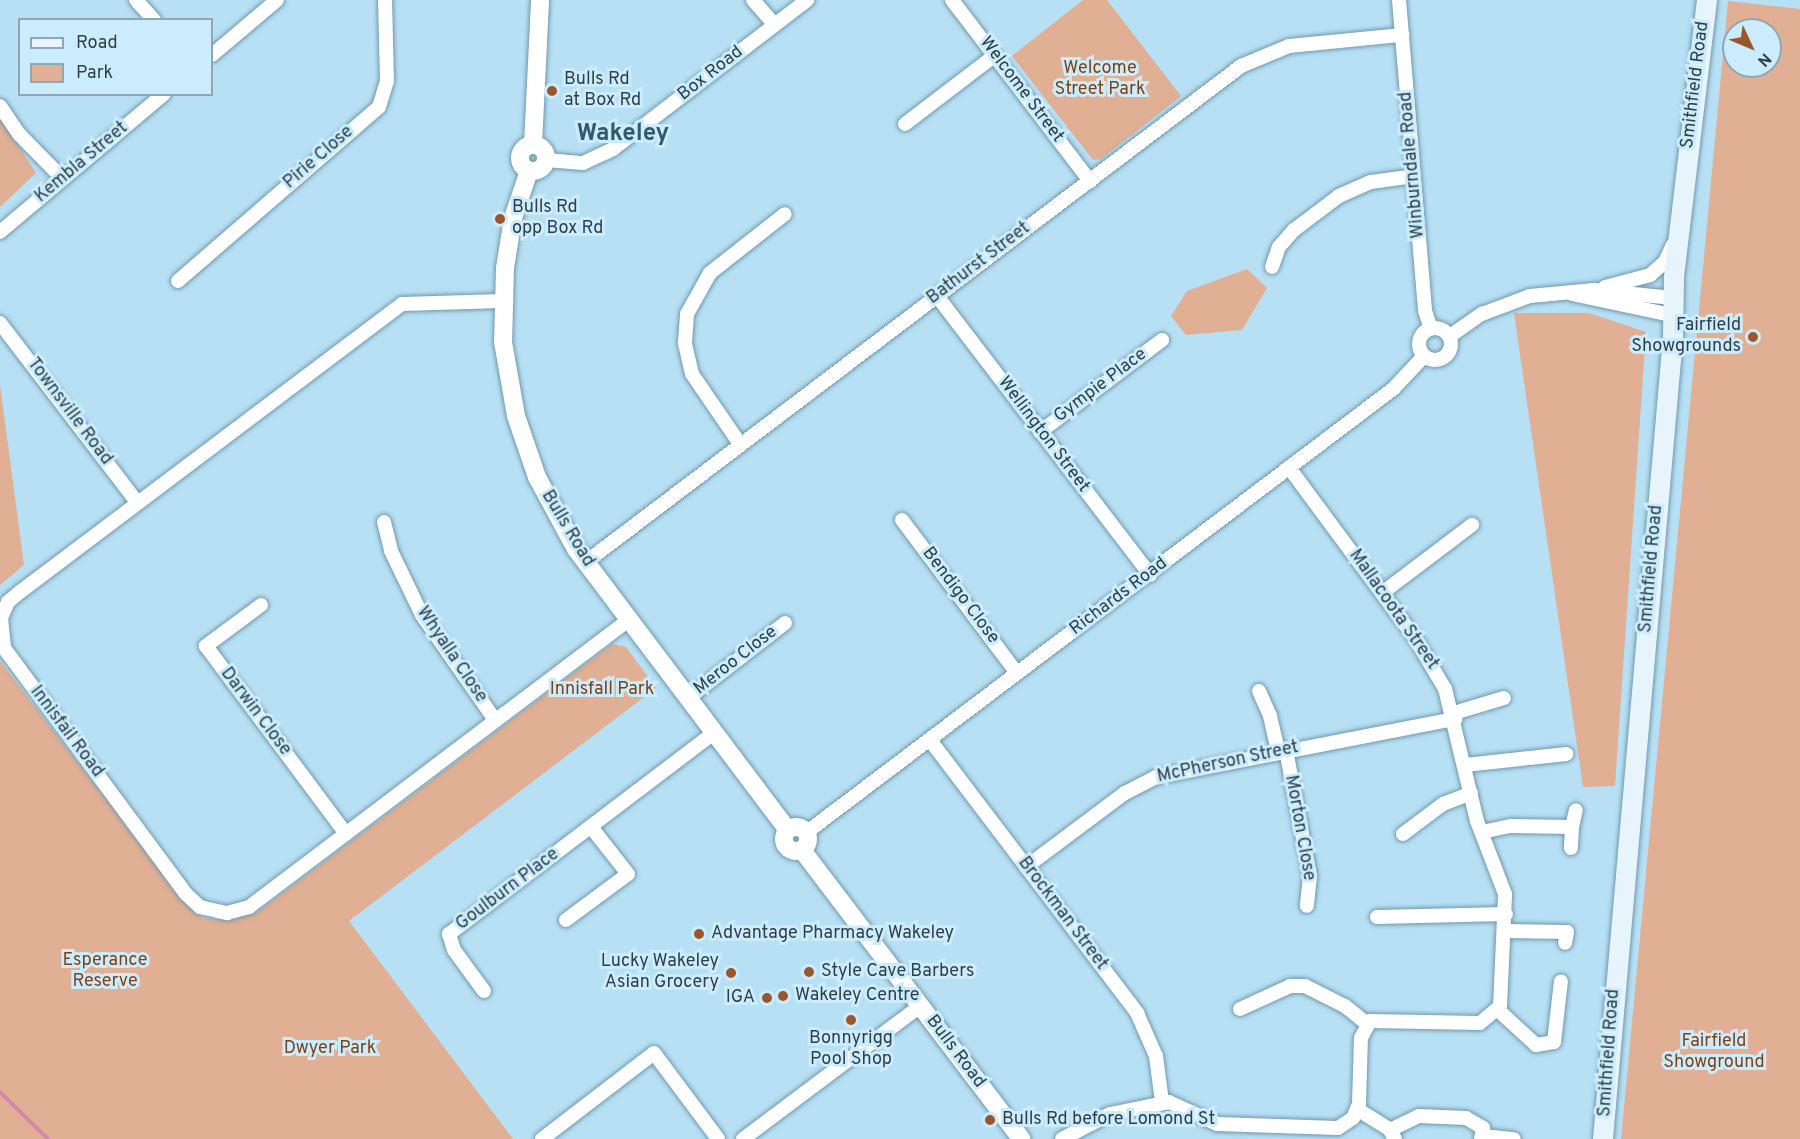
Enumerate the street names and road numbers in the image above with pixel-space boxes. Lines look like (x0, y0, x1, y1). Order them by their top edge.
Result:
street label: Smithfield Road (1677, 20, 1715, 150)
street label: Welcome Street (974, 33, 1068, 147)
street label: Box Road (674, 42, 748, 106)
street label: Winburndale Road (1396, 91, 1430, 239)
street label: Kembla Street (31, 118, 133, 208)
street label: Pirie Close (280, 122, 358, 194)
street label: Bathurst Street (923, 218, 1035, 310)
street label: Gympie Place (1050, 344, 1152, 428)
street label: Townsville Road (22, 354, 116, 470)
street label: Wellington Street (992, 373, 1094, 497)
street label: Bulls Road (536, 487, 598, 571)
street label: Smithfield Road (1636, 504, 1668, 634)
street label: Bendigo Close (917, 543, 1003, 649)
street label: Mallacoota Street (1343, 546, 1443, 674)
street label: Richards Road (1066, 553, 1172, 641)
street label: Whyalla Close (411, 603, 491, 707)
street label: Meroo Close (690, 622, 782, 700)
street label: Darwin Close (215, 664, 295, 760)
street label: Innisfail Road (25, 682, 107, 782)
street label: McPherson Street (1155, 737, 1301, 789)
street label: Morton Close (1279, 774, 1319, 882)
street label: Goulburn Place (452, 844, 564, 936)
street label: Brockman Street (1012, 853, 1112, 975)
street label: Smithfield Road (1595, 988, 1625, 1118)
street label: Bulls Road (921, 1011, 989, 1093)

